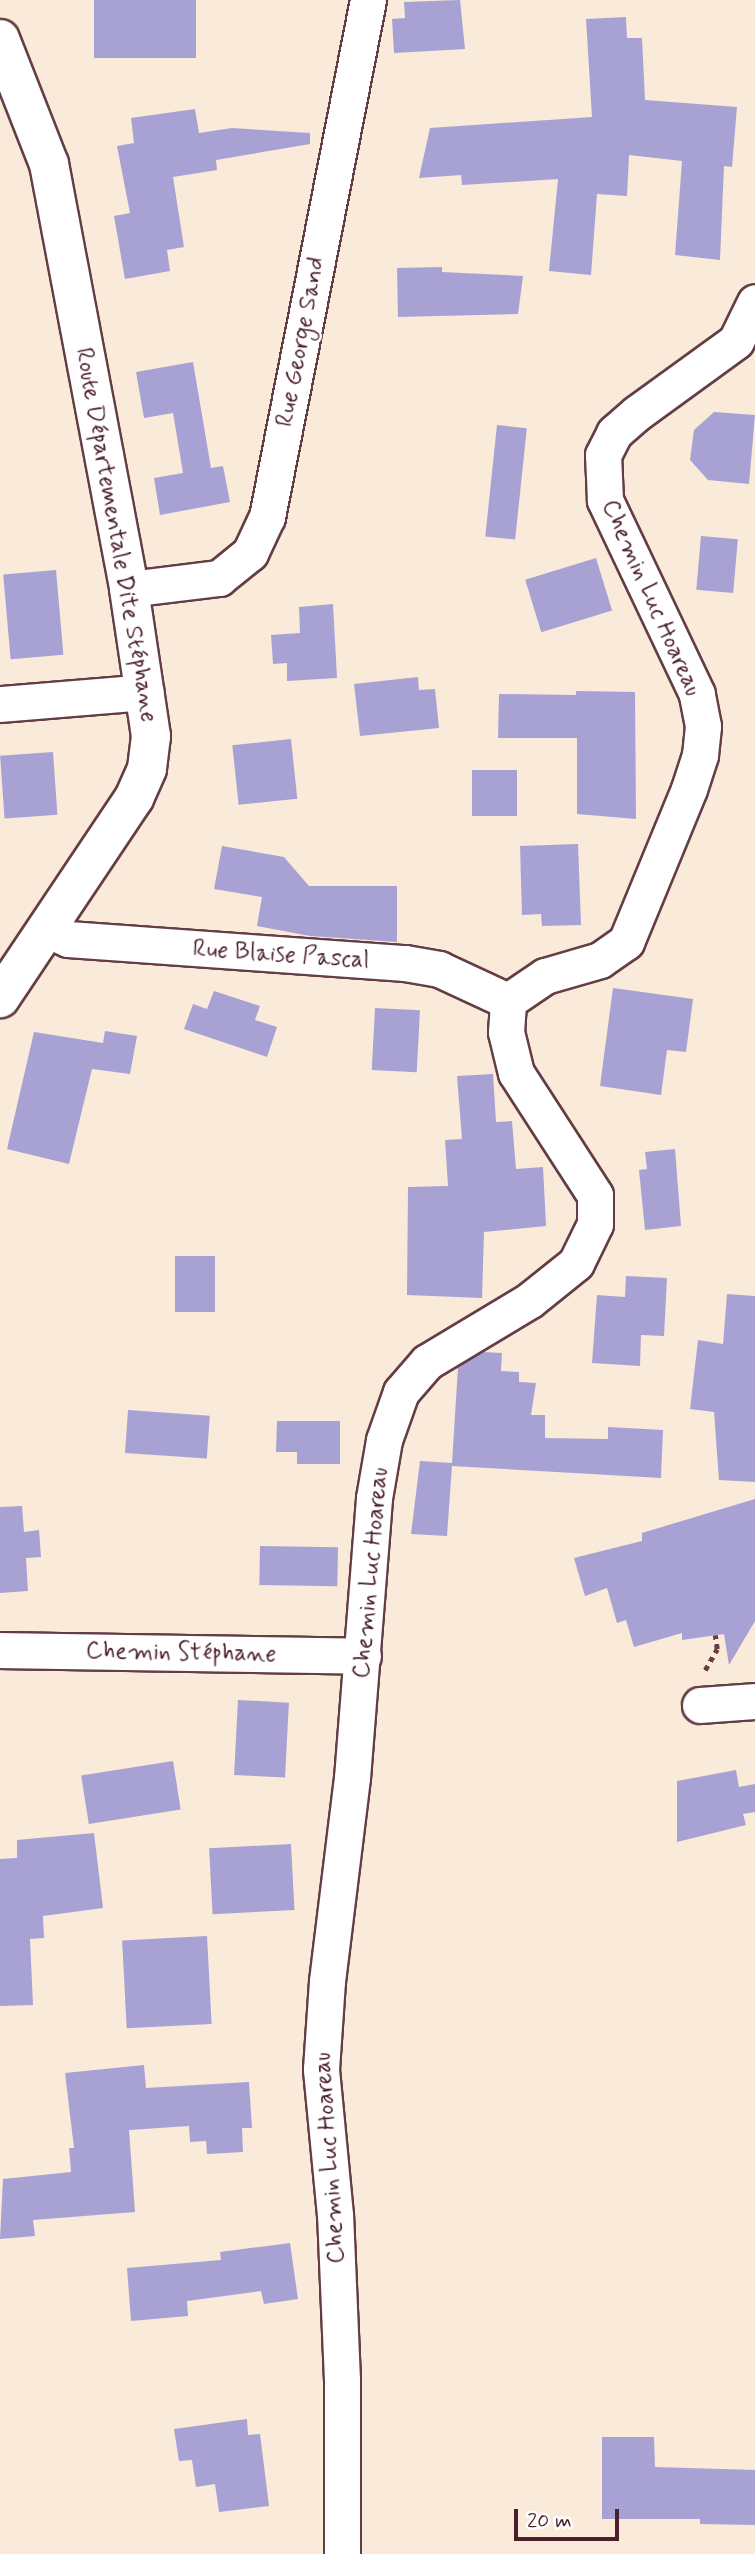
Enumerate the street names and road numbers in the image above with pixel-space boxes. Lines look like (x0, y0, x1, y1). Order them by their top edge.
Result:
street label: Rue George Sand (271, 255, 331, 429)
street label: Route Départementale Dite Stéphane (69, 347, 163, 723)
street label: Chemin Luc Hoareau (595, 495, 707, 701)
street label: Rue Blaise Pascal (194, 935, 368, 975)
street label: Chemin Luc Hoareau (347, 1466, 395, 1680)
street label: Chemin Stéphane (86, 1637, 276, 1669)
street label: Chemin Luc Hoareau (308, 2051, 352, 2265)

